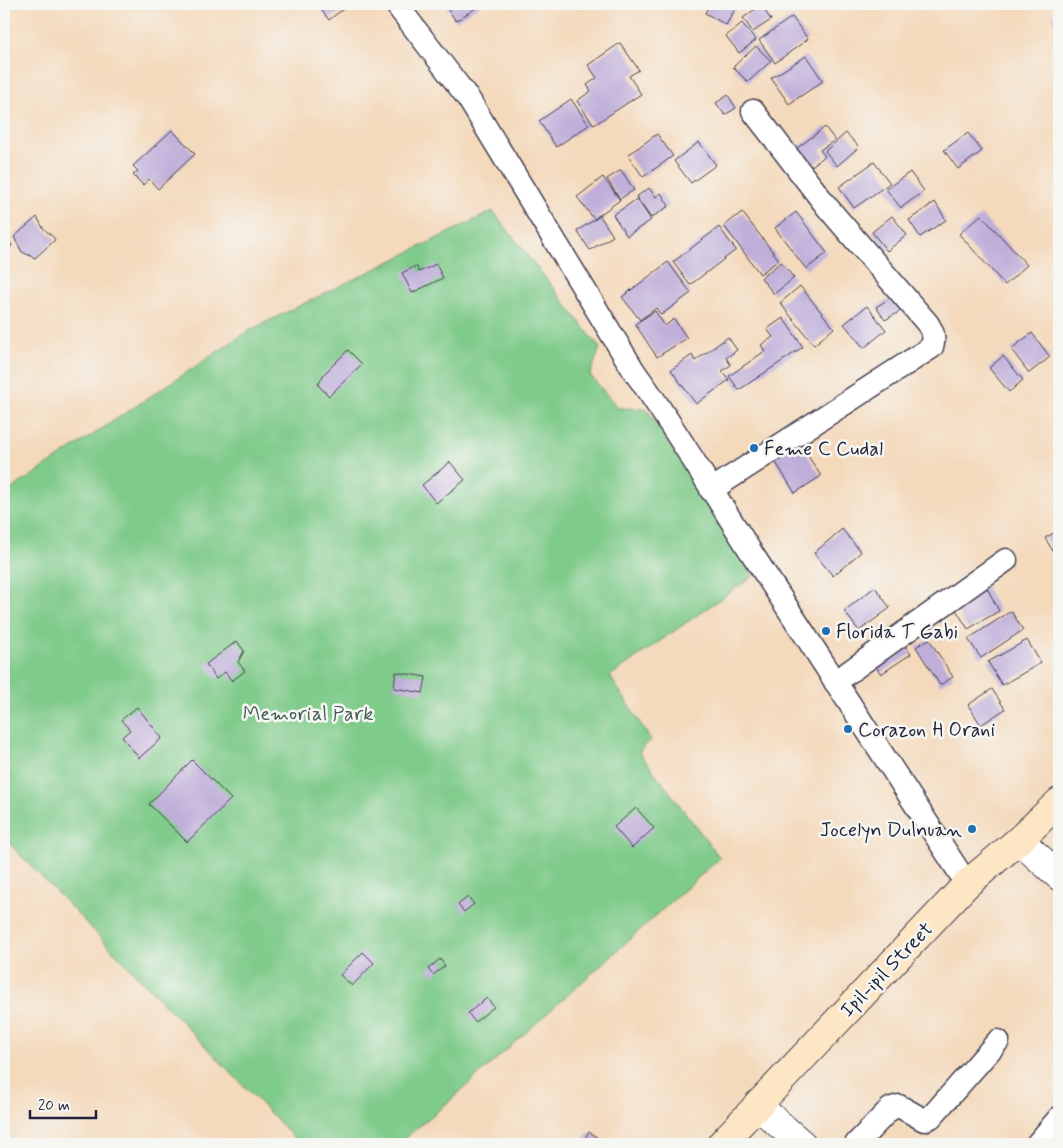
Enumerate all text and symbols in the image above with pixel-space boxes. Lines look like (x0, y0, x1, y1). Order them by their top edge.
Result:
place label: Feme C Cudal (764, 436, 883, 463)
marker: Feme C Cudal (748, 442, 760, 454)
place label: Florida T Gabi (836, 619, 958, 646)
marker: Florida T Gabi (820, 625, 832, 637)
park label: Memorial Park (243, 701, 373, 728)
place label: Corazon H Orani (858, 717, 995, 744)
marker: Corazon H Orani (842, 723, 854, 735)
place label: Jocelyn Dulnuan (820, 817, 962, 844)
marker: Jocelyn Dulnuan (966, 823, 978, 835)
street label: Ipil-ipil Street (835, 916, 939, 1024)
scale bar (30, 1088, 96, 1120)
text: 20 m (38, 1096, 70, 1116)

